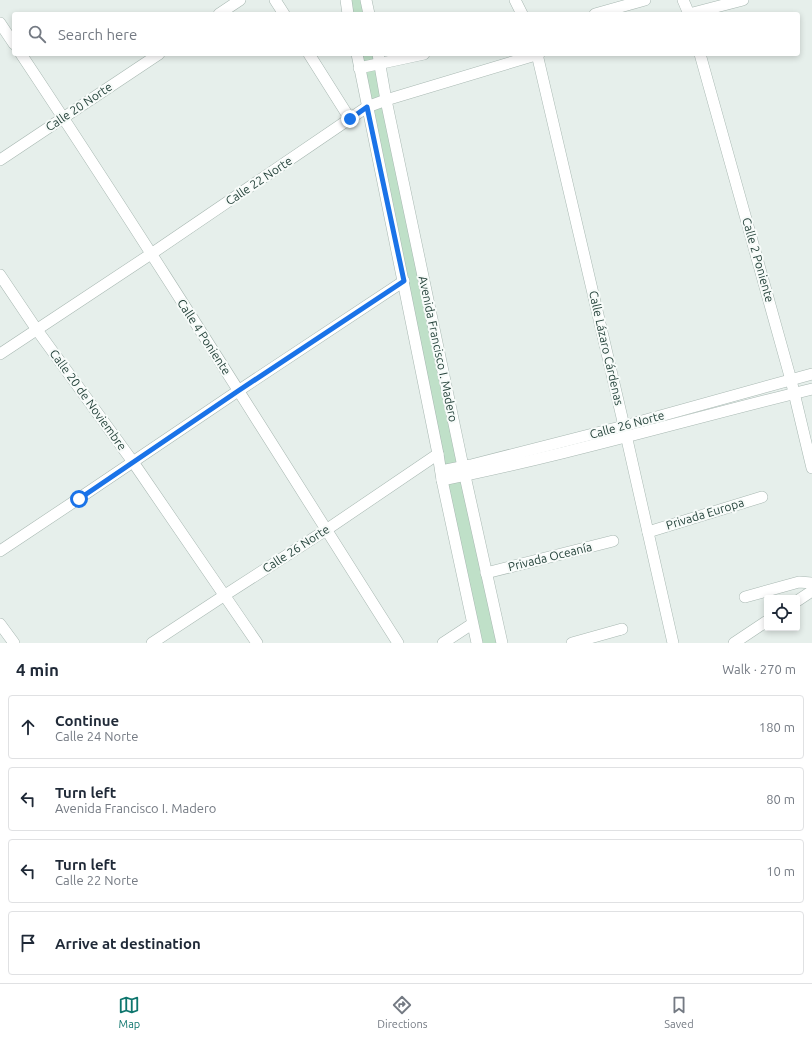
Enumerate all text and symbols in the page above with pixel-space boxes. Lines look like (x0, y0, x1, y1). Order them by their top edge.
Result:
search box (12, 12, 800, 56)
icon: search (26, 23, 48, 45)
text: Search here (58, 26, 137, 43)
street label: Calle 20 Norte (43, 80, 114, 133)
route end (341, 110, 359, 128)
street label: Calle 22 Norte (223, 154, 294, 207)
street label: Calle 2 Poniente (740, 216, 777, 304)
street label: Avenida Francisco I. Madero (417, 275, 460, 423)
street label: Calle Lázaro Cárdenas (587, 289, 626, 407)
street label: Calle 4 Poniente (175, 297, 234, 377)
street label: Calle 20 de Noviembre (47, 347, 129, 453)
street label: Calle 26 Norte (588, 408, 666, 441)
route start (70, 490, 88, 508)
street label: Privada Europa (664, 495, 745, 532)
street label: Calle 26 Norte (260, 522, 332, 575)
street label: Privada Oceanía (507, 540, 593, 573)
map controls (764, 595, 800, 631)
button: locate (764, 595, 800, 631)
text: 4 min (16, 660, 59, 679)
text: Walk · 270 m (722, 662, 796, 676)
text: Continue (55, 712, 119, 729)
icon: ahead (17, 716, 39, 738)
text: 180 m (759, 720, 795, 734)
text: Calle 24 Norte (55, 729, 138, 743)
text: Turn left (55, 784, 116, 801)
icon: left (17, 788, 39, 810)
text: 80 m (766, 792, 795, 806)
text: Avenida Francisco I. Madero (55, 801, 216, 815)
text: Turn left (55, 856, 116, 873)
icon: left (17, 860, 39, 882)
text: 10 m (766, 864, 795, 878)
text: Calle 22 Norte (55, 873, 138, 887)
icon: arrive (17, 932, 39, 954)
text: Arrive at destination (55, 935, 201, 952)
tab: Map (118, 994, 140, 1030)
tab: Directions (377, 994, 428, 1030)
tab: Saved (664, 994, 694, 1030)

